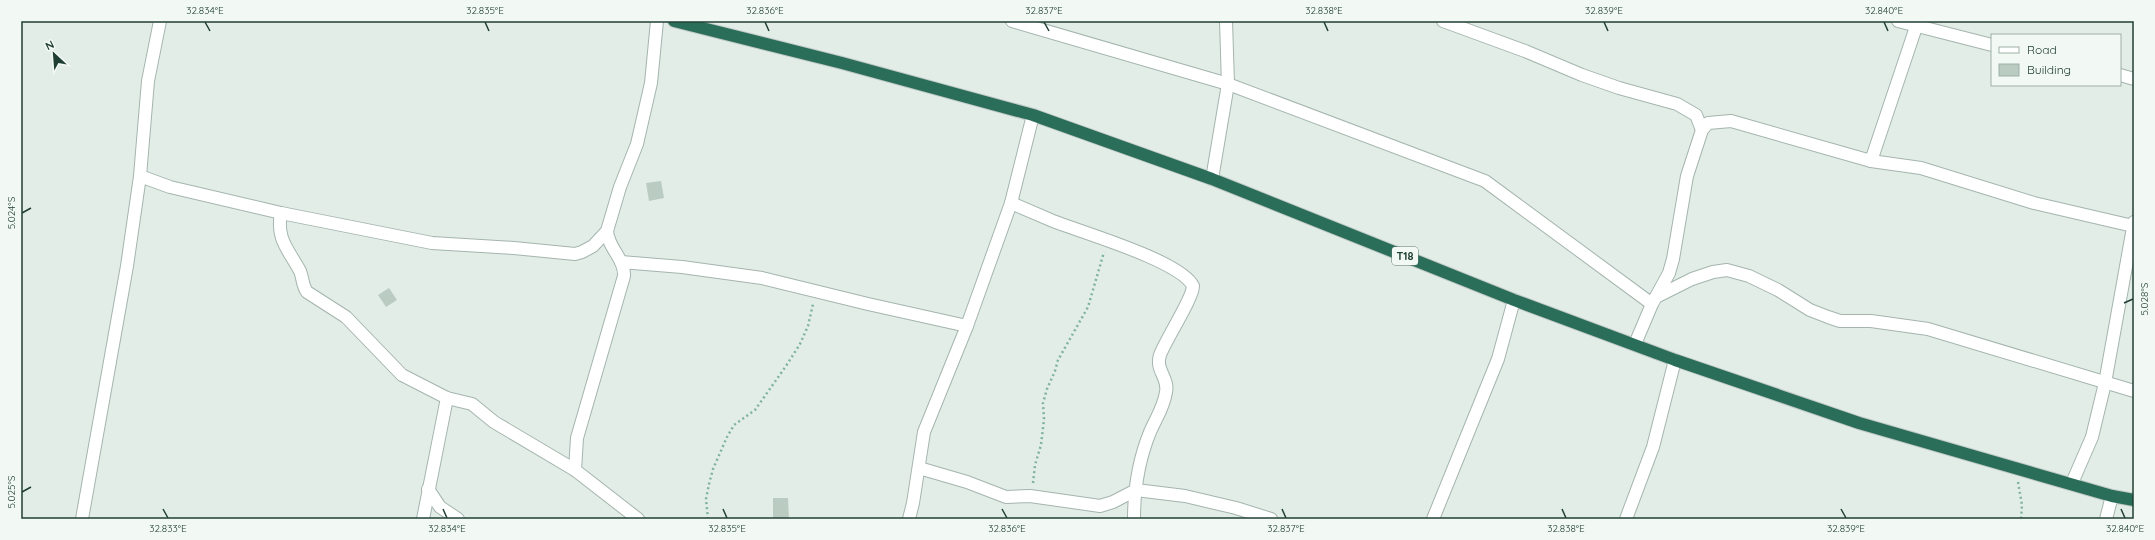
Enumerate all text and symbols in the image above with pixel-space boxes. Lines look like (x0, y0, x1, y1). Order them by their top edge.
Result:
text: 32.834°E (186, 4, 224, 17)
text: 32.835°E (466, 4, 504, 17)
text: 32.836°E (746, 4, 784, 17)
text: 32.837°E (1025, 4, 1063, 17)
text: 32.838°E (1305, 4, 1343, 17)
text: 32.839°E (1585, 4, 1623, 17)
text: 32.840°E (1865, 4, 1903, 17)
north arrow (34, 34, 74, 74)
legend (1991, 34, 2121, 86)
text: N (43, 37, 56, 53)
text: Road (2027, 42, 2057, 57)
text: Building (2027, 62, 2071, 77)
text: 5.024°S (5, 196, 18, 229)
road number: T18 (1392, 247, 1418, 265)
text: 5.028°S (2138, 282, 2151, 315)
text: 5.025°S (5, 475, 18, 508)
text: 32.833°E (149, 522, 187, 535)
text: 32.834°E (428, 522, 466, 535)
text: 32.835°E (708, 522, 746, 535)
text: 32.836°E (988, 522, 1026, 535)
text: 32.837°E (1267, 522, 1305, 535)
text: 32.838°E (1547, 522, 1585, 535)
text: 32.839°E (1827, 522, 1865, 535)
text: 32.840°E (2106, 522, 2144, 535)

